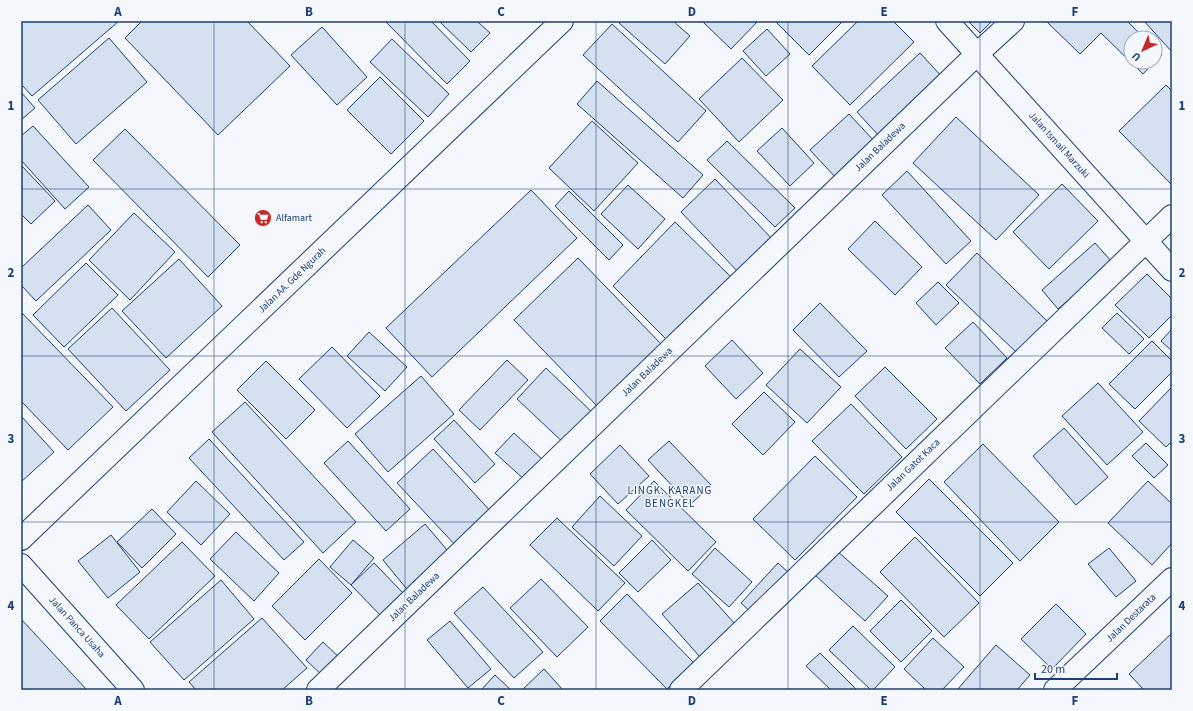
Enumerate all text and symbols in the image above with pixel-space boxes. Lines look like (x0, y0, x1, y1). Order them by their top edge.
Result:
text: A (113, 3, 122, 21)
text: B (305, 3, 313, 21)
text: C (497, 3, 505, 21)
text: D (688, 3, 696, 21)
text: E (880, 3, 888, 21)
text: F (1072, 3, 1079, 21)
north arrow (1123, 30, 1163, 70)
text: U (1129, 49, 1144, 65)
text: 1 (8, 97, 15, 115)
text: 1 (1179, 97, 1186, 115)
street label: Jalan Ismail Marzuki (1025, 109, 1093, 181)
street label: Jalan Baladewa (851, 119, 909, 175)
supermarket icon: Alfamart (253, 208, 273, 228)
place label: Alfamart (276, 211, 313, 225)
street label: Jalan AA. Gde Ngurah (255, 244, 329, 316)
text: 2 (8, 264, 15, 282)
text: 2 (1179, 264, 1186, 282)
street label: Jalan Baladewa (618, 344, 676, 400)
text: 3 (8, 430, 15, 448)
text: 3 (1179, 430, 1186, 448)
street label: Jalan Gatot Kaca (883, 436, 943, 494)
district label: LINGK. KARANG BENGKEL (628, 483, 712, 511)
street label: Jalan Baladewa (385, 569, 443, 625)
street label: Jalan Destarata (1103, 591, 1159, 645)
street label: Jalan Panca Usaha (46, 593, 108, 661)
text: 4 (8, 597, 15, 615)
text: 4 (1179, 597, 1186, 615)
scale bar (1035, 655, 1117, 681)
text: 20 m (1041, 661, 1065, 678)
text: A (113, 692, 122, 710)
text: B (305, 692, 313, 710)
text: C (497, 692, 505, 710)
text: D (688, 692, 696, 710)
text: E (880, 692, 888, 710)
text: F (1072, 692, 1079, 710)

